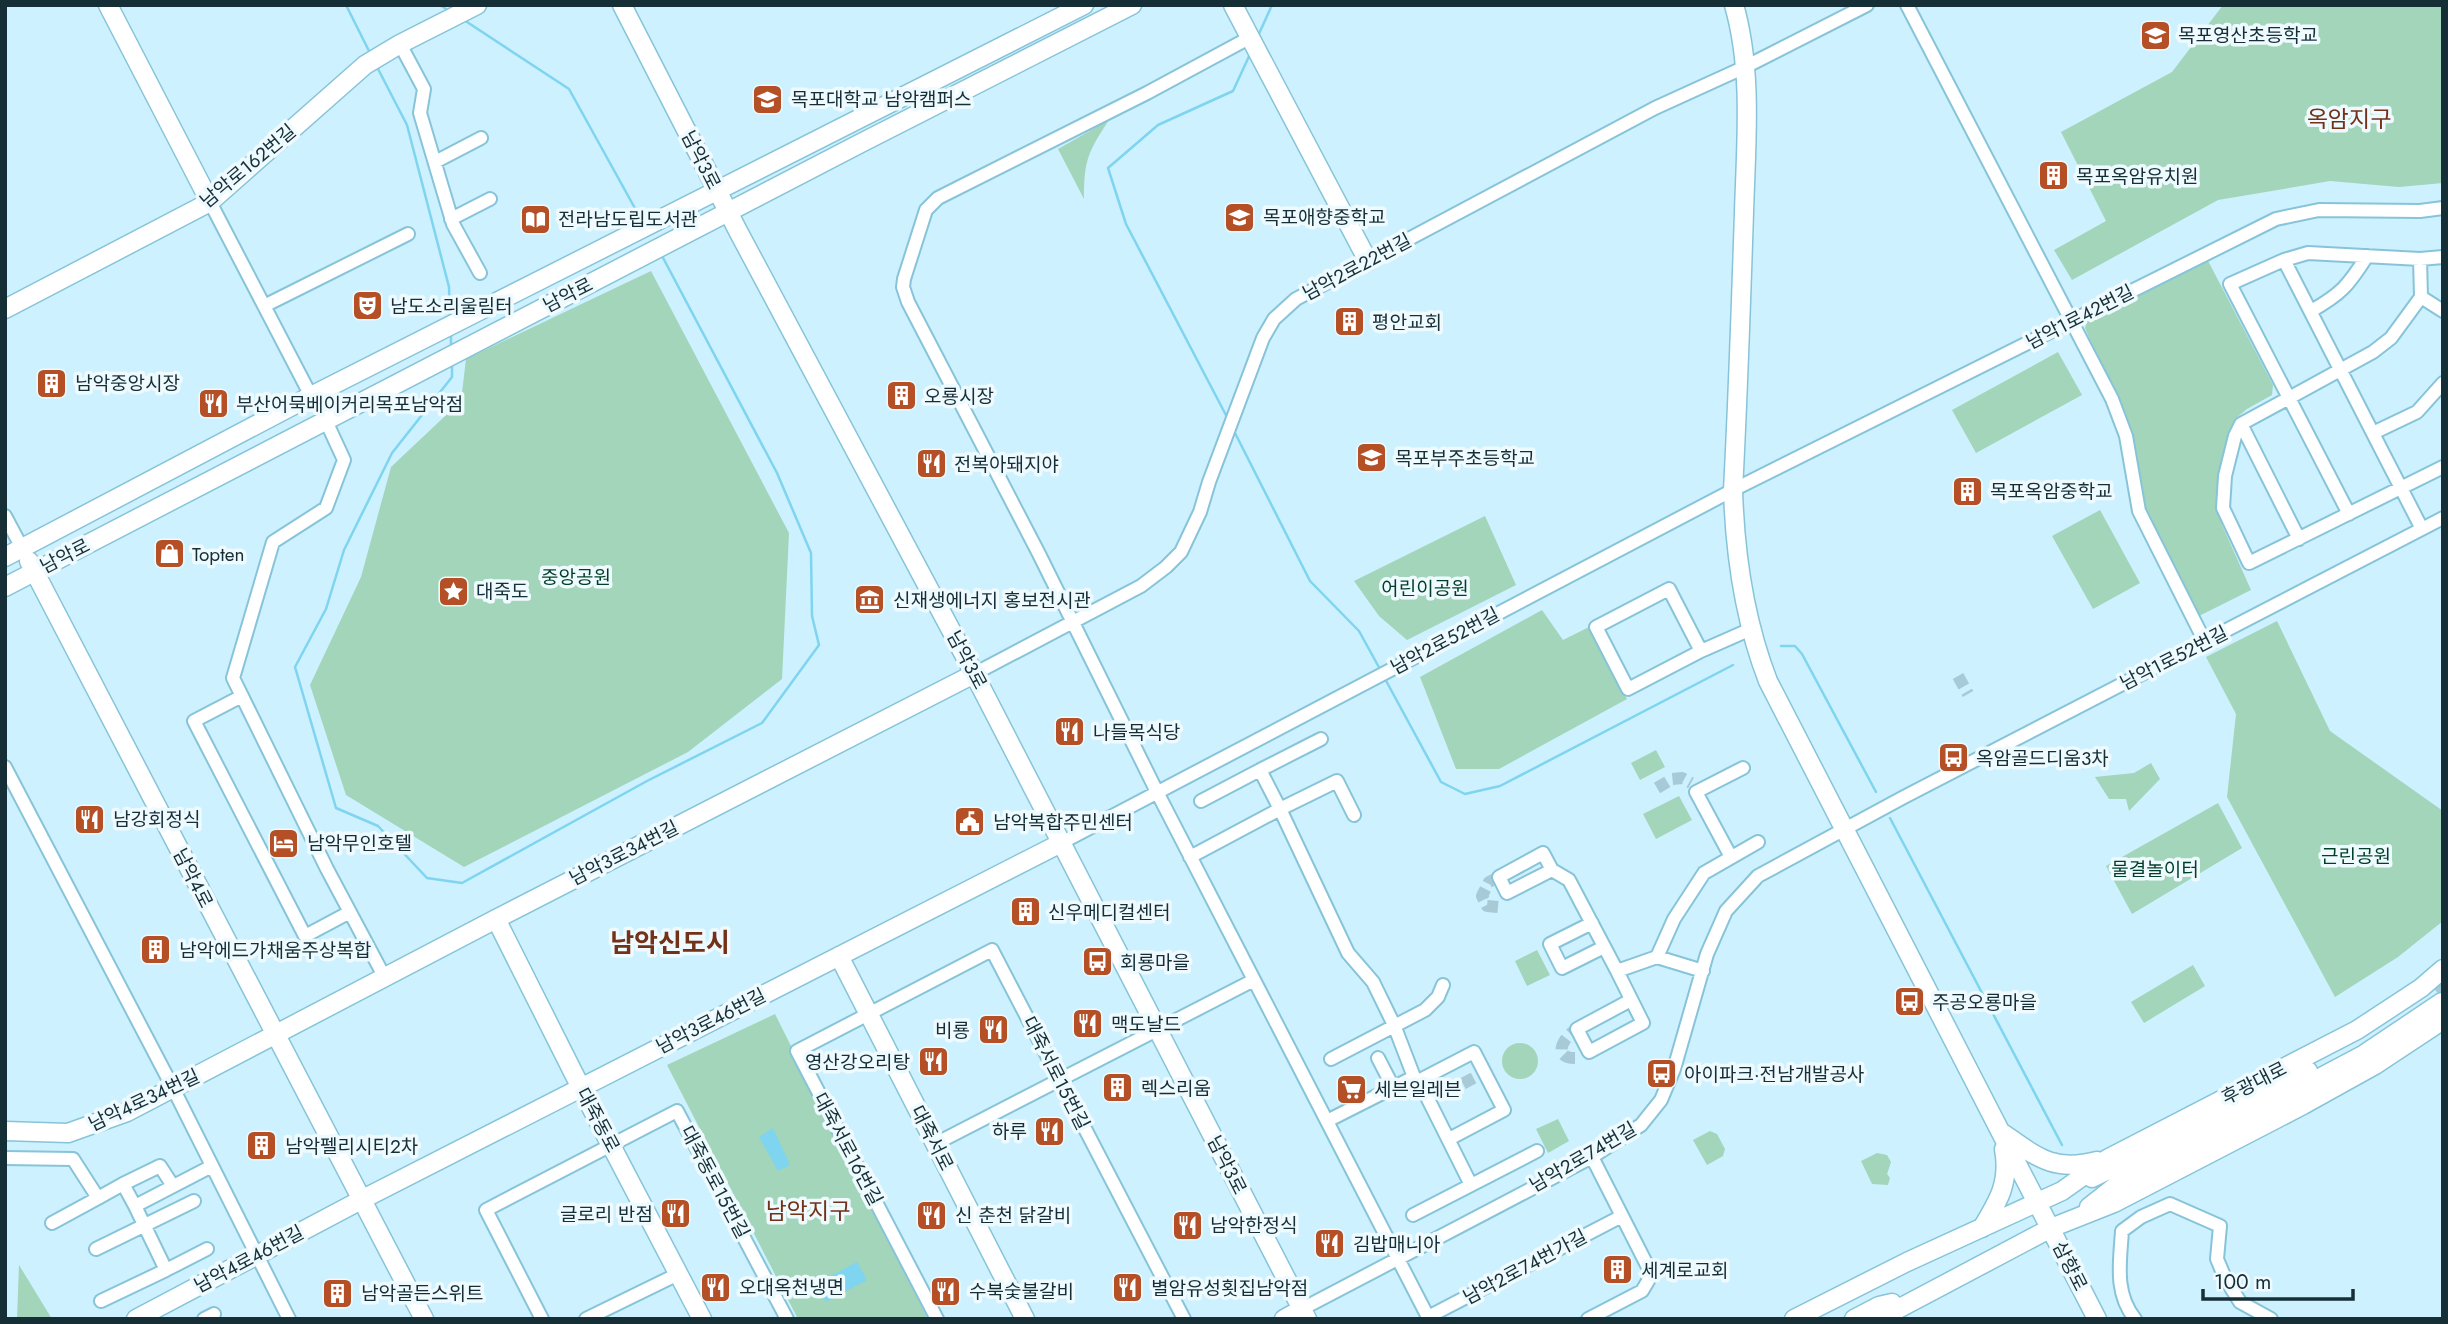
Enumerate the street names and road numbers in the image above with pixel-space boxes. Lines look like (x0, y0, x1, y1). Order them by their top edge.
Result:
street label: 남악로162번길 (194, 118, 302, 214)
street label: 남악3로 (675, 126, 727, 194)
street label: 남악2로22번길 (1298, 227, 1416, 307)
street label: 남악로 (539, 271, 597, 319)
street label: 남악1로42번길 (2021, 278, 2139, 356)
street label: 남악로 (36, 532, 94, 580)
street label: 남악2로52번길 (1386, 601, 1504, 681)
street label: 남악1로52번길 (2116, 619, 2232, 697)
street label: 남악3로 (940, 626, 994, 694)
street label: 남악3로34번길 (565, 814, 683, 892)
street label: 남악4로 (167, 844, 219, 912)
street label: 남악3로46번길 (652, 982, 770, 1060)
street label: 대죽서로15번길 (1016, 1012, 1096, 1134)
street label: 후광대로 (2217, 1055, 2291, 1111)
street label: 남악4로34번길 (84, 1062, 204, 1138)
street label: 대죽동로 (570, 1083, 626, 1157)
street label: 대죽서로16번길 (807, 1088, 889, 1210)
street label: 대죽서로 (904, 1101, 960, 1175)
street label: 남악2로74번길 (1525, 1115, 1641, 1199)
street label: 대죽동로15번길 (674, 1121, 756, 1243)
street label: 남악3로 (1201, 1131, 1253, 1199)
street label: 남악4로46번길 (189, 1219, 309, 1299)
street label: 남악2로74번가길 (1458, 1223, 1592, 1311)
street label: 삼향로 (2046, 1237, 2094, 1295)

